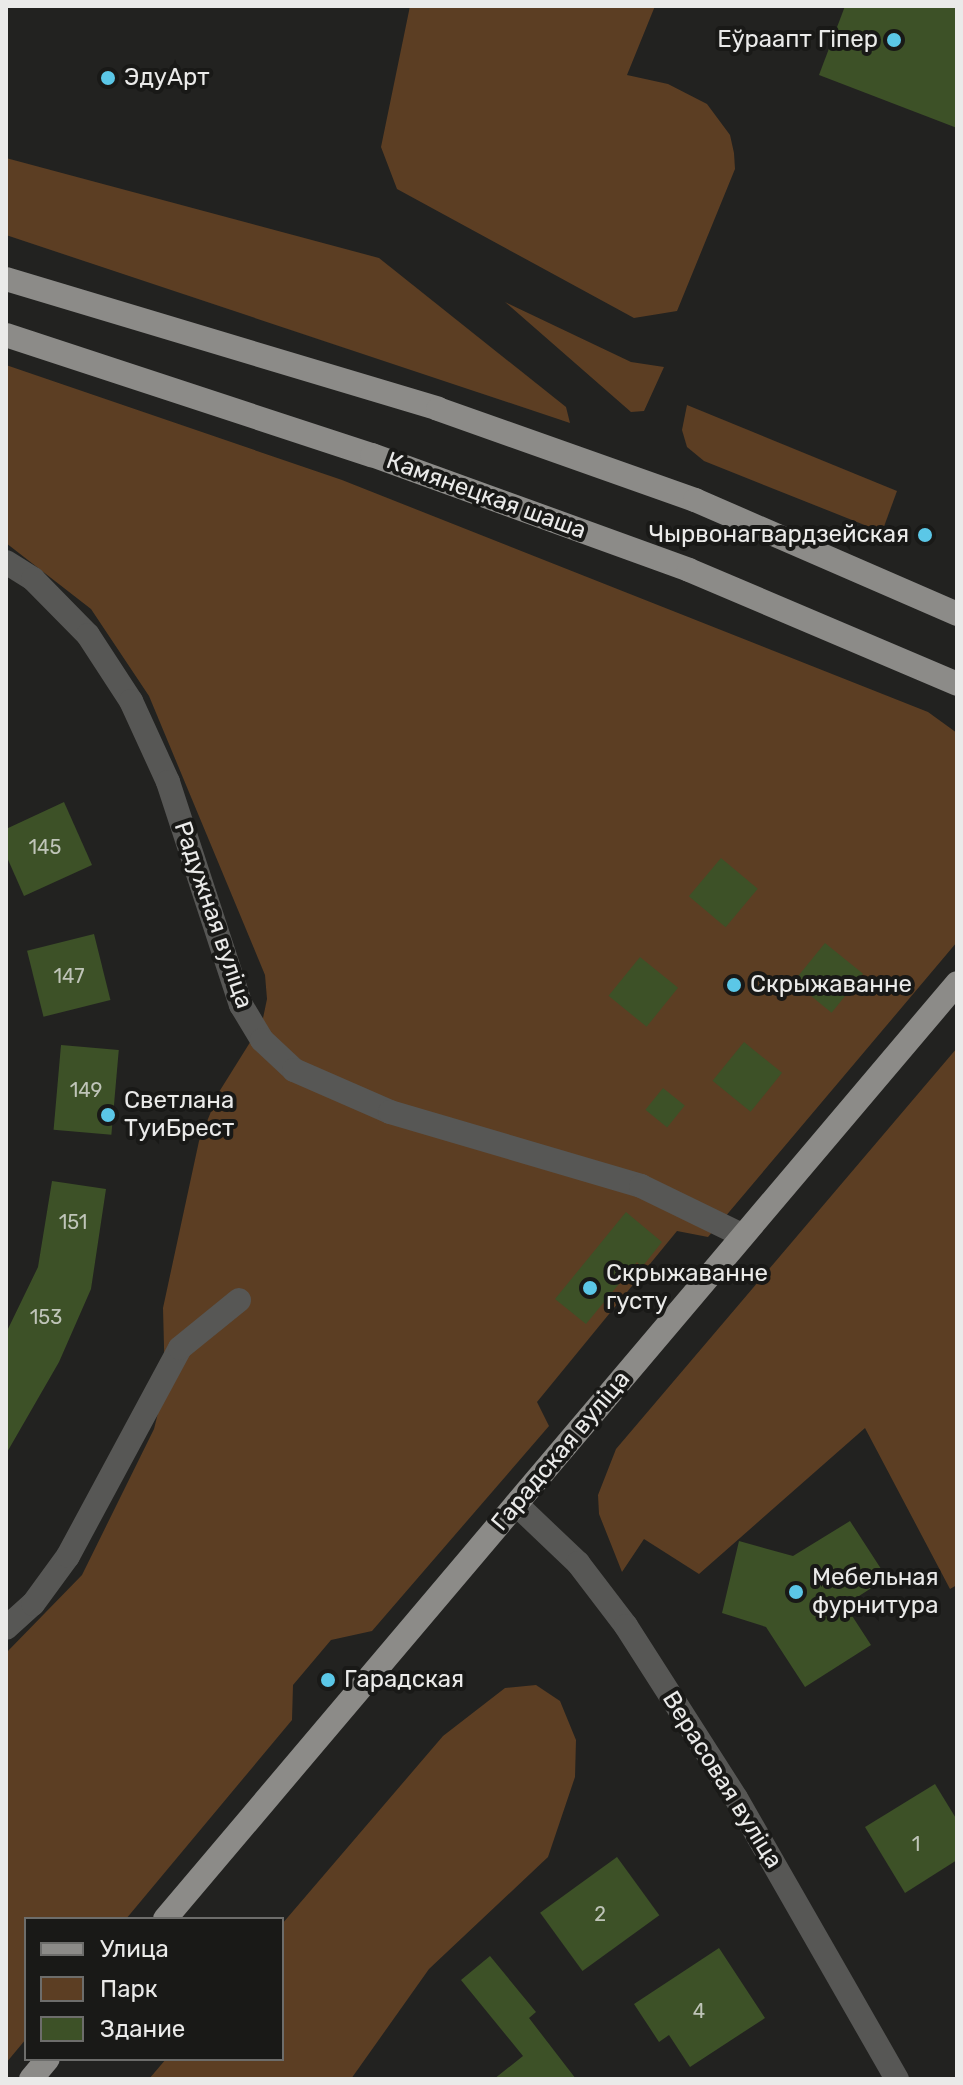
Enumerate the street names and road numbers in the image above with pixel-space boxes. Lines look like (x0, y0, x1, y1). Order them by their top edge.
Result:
street label: Камянецкая шаша (382, 447, 590, 545)
street label: Радужная вуліца (167, 818, 259, 1012)
street label: Гарадская вуліца (486, 1365, 636, 1537)
street label: Верасовая вуліца (656, 1686, 788, 1874)

